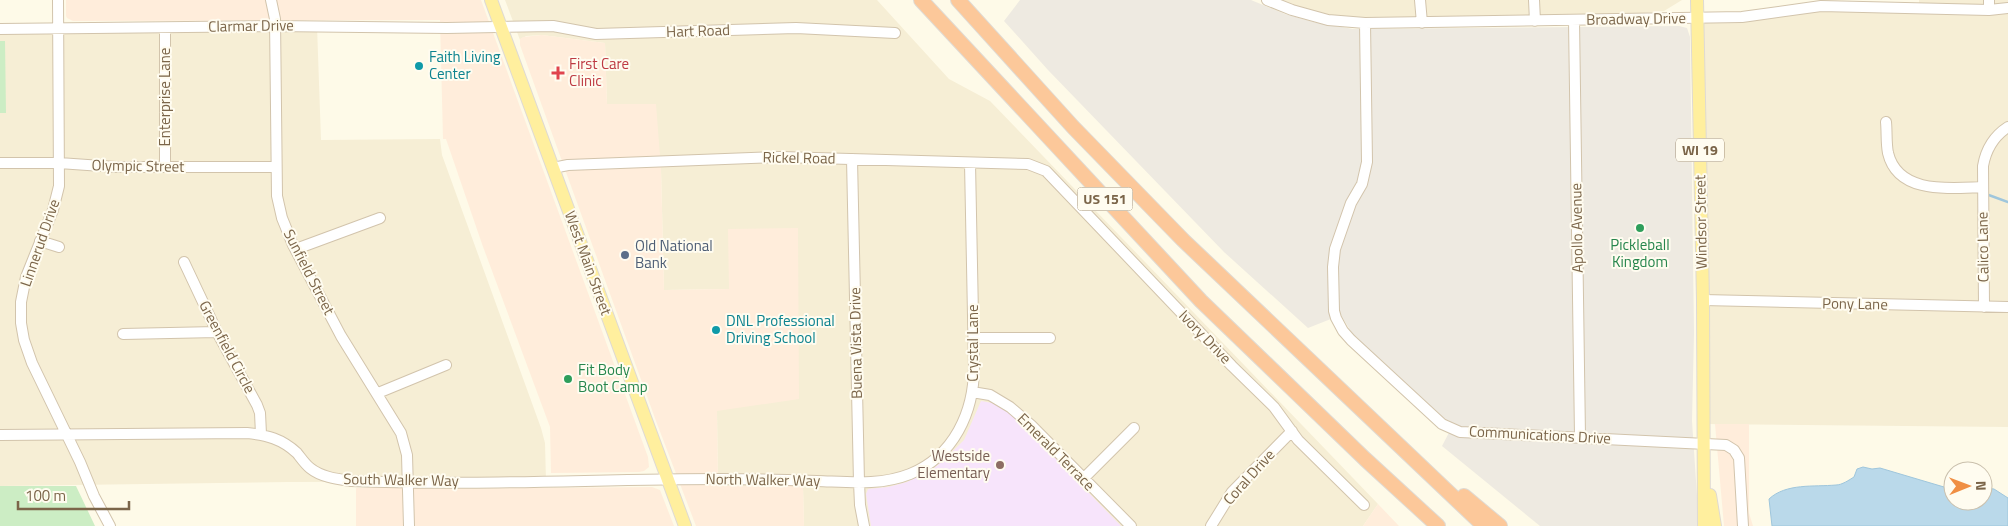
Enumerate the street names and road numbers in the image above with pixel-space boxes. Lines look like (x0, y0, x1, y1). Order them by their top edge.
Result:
street label: Broadway Drive (1586, 6, 1686, 31)
street label: Clarmar Drive (208, 13, 294, 38)
street label: Hart Road (666, 18, 730, 43)
street label: Enterprise Lane (153, 48, 176, 146)
road number: WI 19 (1676, 138, 1724, 162)
street label: Rickel Road (762, 145, 836, 170)
street label: Olympic Street (91, 153, 185, 178)
street label: Windsor Street (1688, 174, 1713, 270)
street label: Apollo Avenue (1564, 183, 1589, 273)
road number: US 151 (1078, 188, 1132, 210)
street label: Linnerud Drive (14, 196, 65, 290)
street label: West Main Street (559, 207, 618, 319)
street label: Calico Lane (1970, 212, 1995, 282)
street label: Sunfield Street (278, 225, 341, 319)
street label: Buena Vista Drive (843, 287, 868, 399)
street label: Pony Lane (1822, 291, 1888, 316)
street label: Greenfield Circle (193, 296, 262, 397)
street label: Crystal Lane (961, 304, 984, 382)
street label: Ivory Drive (1174, 304, 1237, 369)
street label: Emerald Terrace (1012, 408, 1100, 496)
street label: Communications Drive (1469, 419, 1612, 450)
street label: Coral Drive (1217, 444, 1280, 510)
street label: South Walker Way (343, 467, 459, 492)
street label: North Walker Way (705, 467, 821, 492)

